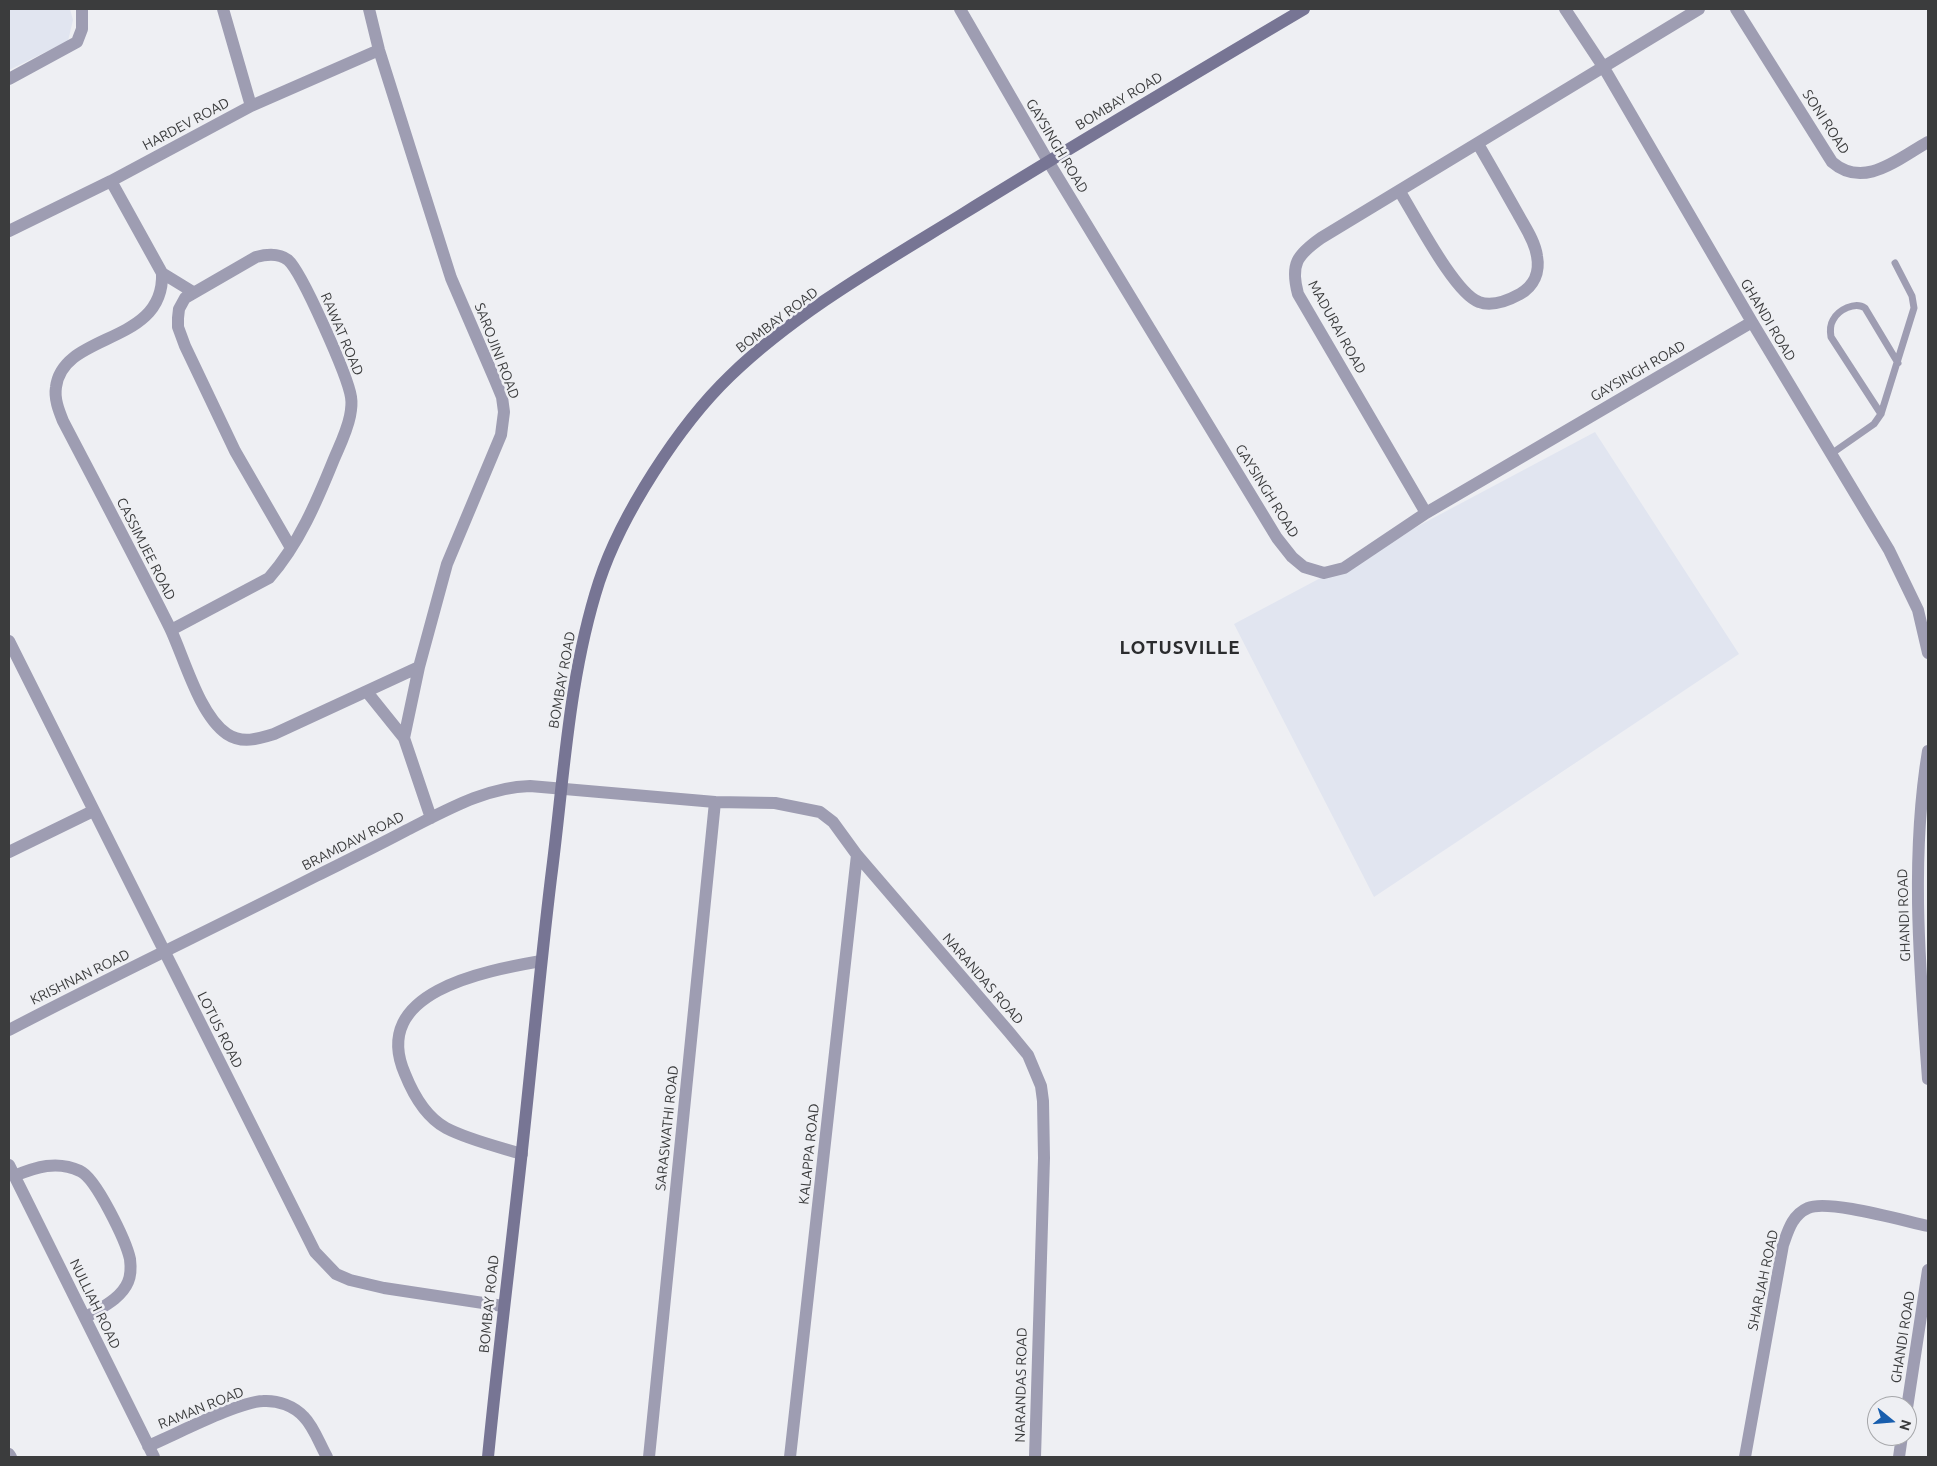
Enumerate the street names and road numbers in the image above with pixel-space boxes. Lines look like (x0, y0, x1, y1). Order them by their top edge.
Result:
street label: BOMBAY ROAD (1072, 68, 1166, 134)
street label: SONI ROAD (1799, 87, 1853, 157)
street label: HARDEV ROAD (140, 94, 232, 154)
street label: GAYSINGH ROAD (1022, 96, 1092, 196)
street label: GHANDI ROAD (1737, 276, 1799, 364)
street label: MADURAI ROAD (1304, 277, 1370, 377)
street label: BOMBAY ROAD (733, 284, 821, 356)
street label: RAWAT ROAD (317, 290, 367, 378)
street label: SAROJINI ROAD (471, 301, 523, 401)
street label: GAYSINGH ROAD (1587, 337, 1689, 405)
street label: GAYSINGH ROAD (1232, 441, 1302, 541)
street label: CASSIMJEE ROAD (113, 495, 179, 603)
street label: BOMBAY ROAD (545, 630, 579, 730)
street label: BRAMDAW ROAD (299, 808, 407, 874)
street label: GHANDI ROAD (1894, 868, 1914, 962)
street label: NARANDAS ROAD (939, 930, 1027, 1028)
street label: KRISHNAN ROAD (27, 946, 133, 1008)
street label: LOTUS ROAD (194, 989, 246, 1071)
street label: SARASWATHI ROAD (652, 1064, 682, 1192)
street label: KALAPPA ROAD (795, 1103, 823, 1205)
street label: SHARJAH ROAD (1744, 1228, 1782, 1332)
street label: BOMBAY ROAD (475, 1254, 503, 1354)
street label: NULLIAH ROAD (66, 1256, 124, 1352)
street label: GHANDI ROAD (1887, 1290, 1919, 1384)
street label: NARANDAS ROAD (1012, 1327, 1030, 1443)
street label: RAMAN ROAD (156, 1383, 246, 1433)

